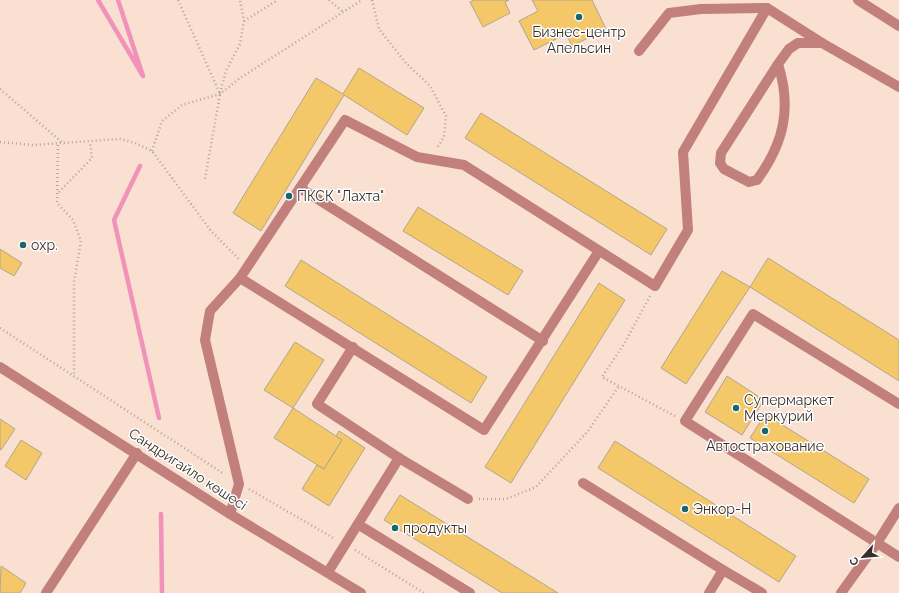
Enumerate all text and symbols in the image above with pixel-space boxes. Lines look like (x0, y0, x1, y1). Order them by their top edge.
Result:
marker: Бизнес-центр Апельсин (574, 12, 584, 22)
place label: Бизнес-центр Апельсин (532, 24, 626, 56)
place label: ПКСК "Лахта" (297, 188, 384, 204)
marker: ПКСК "Лахта" (284, 191, 294, 201)
place label: охр. (31, 237, 58, 253)
marker: охр. (18, 240, 28, 250)
place label: Супермаркет Меркурий (744, 392, 834, 424)
marker: Супермаркет Меркурий (731, 403, 741, 413)
street label: Сандригайло көшесі (126, 425, 250, 513)
marker: Автострахование (760, 426, 770, 436)
place label: Автострахование (706, 438, 824, 454)
place label: Энкор-Н (693, 501, 751, 517)
marker: Энкор-Н (680, 504, 690, 514)
place label: продукты (403, 520, 467, 536)
marker: продукты (390, 523, 400, 533)
north arrow (843, 537, 883, 577)
text: С (847, 555, 862, 568)

